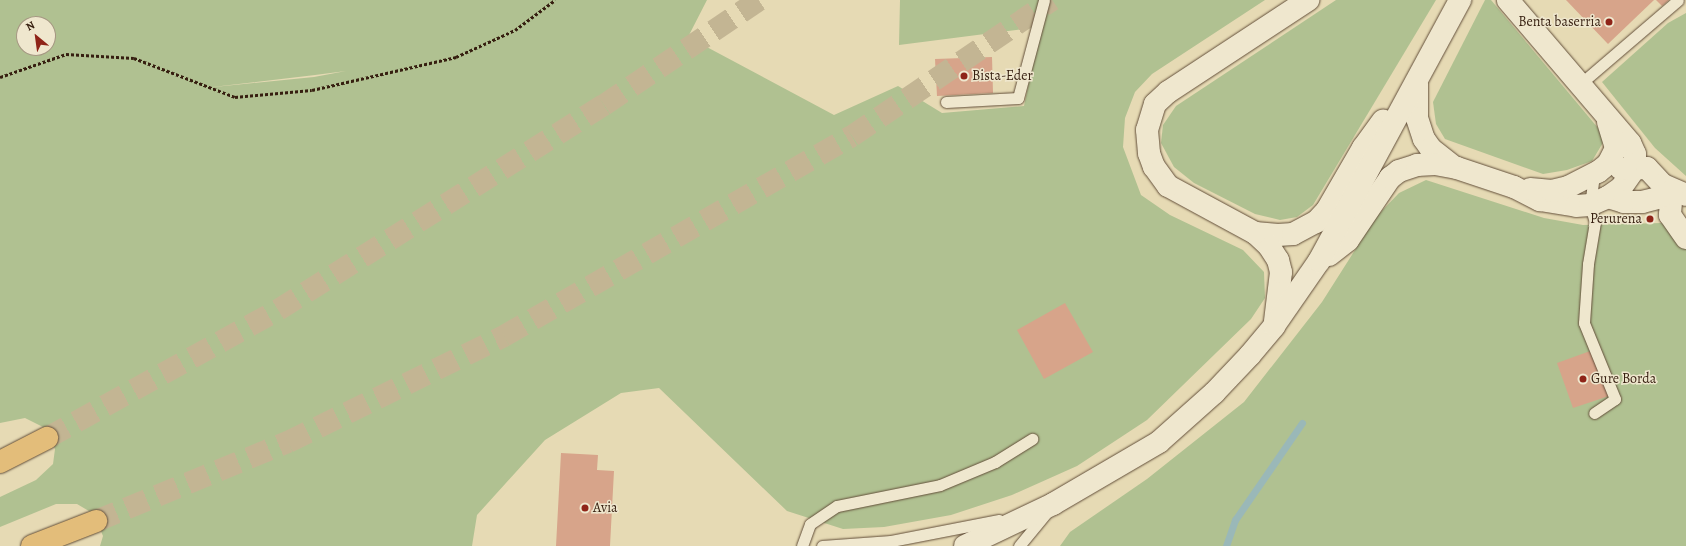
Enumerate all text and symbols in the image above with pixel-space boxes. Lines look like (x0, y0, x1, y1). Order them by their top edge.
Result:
place label: Benta baserria (1518, 14, 1601, 30)
north arrow (16, 16, 56, 56)
text: N (23, 17, 38, 34)
marker: Benta baserria (1604, 17, 1614, 27)
place label: Bista-Eder (972, 68, 1033, 84)
marker: Bista-Eder (959, 71, 969, 81)
place label: Perurena (1590, 211, 1642, 227)
marker: Perurena (1645, 214, 1655, 224)
place label: Gure Borda (1591, 371, 1656, 387)
marker: Gure Borda (1578, 374, 1588, 384)
place label: Avia (593, 500, 618, 516)
marker: Avia (580, 503, 590, 513)

